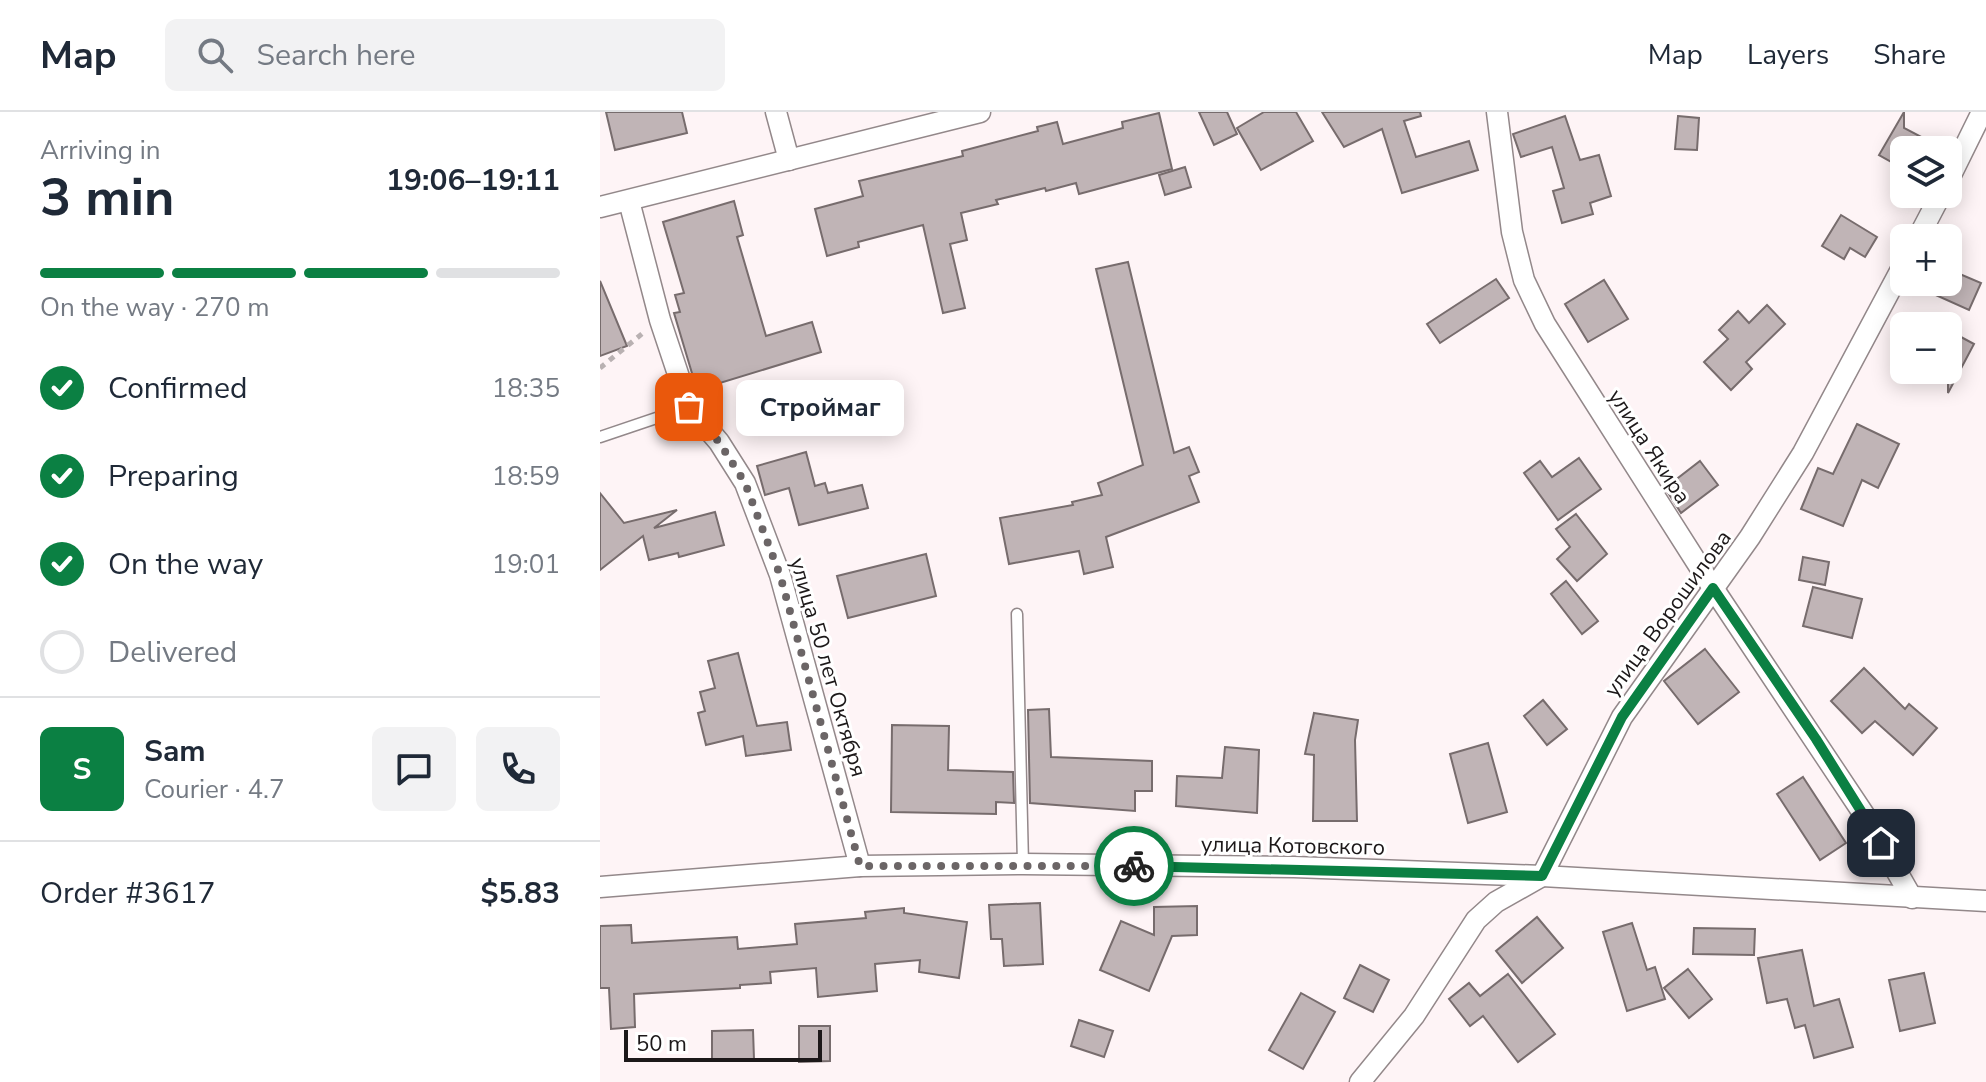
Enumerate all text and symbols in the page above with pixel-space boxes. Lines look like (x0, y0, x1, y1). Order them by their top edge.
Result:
search box (165, 19, 725, 91)
text: Map (40, 30, 117, 81)
icon: search (193, 33, 237, 77)
text: Search here (257, 35, 416, 76)
text: Map (1648, 36, 1703, 74)
text: Layers (1747, 36, 1829, 74)
text: Share (1873, 36, 1946, 74)
text: Arriving in (40, 133, 161, 168)
map controls (1890, 136, 1962, 384)
button: layers (1890, 136, 1962, 208)
text: 19:06–19:11 (386, 160, 560, 201)
text: 3 min (40, 162, 175, 233)
button: + (1890, 224, 1962, 296)
text: On the way · 270 m (40, 290, 269, 325)
button: − (1890, 312, 1962, 384)
icon: check (40, 366, 84, 410)
text: Confirmed (108, 368, 248, 409)
text: 18:35 (492, 371, 560, 406)
pin (655, 373, 723, 441)
callout: Строймаг (737, 379, 905, 435)
street label: улица Якира (1601, 383, 1697, 510)
icon: bag (667, 385, 711, 429)
text: Строймаг (759, 390, 881, 425)
icon: check (40, 454, 84, 498)
text: Preparing (108, 456, 239, 497)
text: 18:59 (492, 459, 560, 494)
street label: улица Ворошилова (1597, 524, 1738, 703)
icon: check (40, 542, 84, 586)
text: On the way (108, 544, 263, 585)
text: 19:01 (492, 547, 560, 582)
street label: улица 50 лет Октября (782, 554, 874, 780)
text: Delivered (108, 632, 237, 673)
button: chat (372, 727, 456, 811)
button: phone (476, 727, 560, 811)
text: Sam (144, 731, 206, 772)
text: S (73, 749, 91, 790)
text: Courier · 4.7 (144, 772, 285, 807)
pin (1847, 809, 1915, 877)
icon: home (1859, 821, 1903, 865)
courier (1094, 826, 1174, 906)
street label: улица Котовского (1201, 829, 1385, 863)
icon: bike (1112, 844, 1156, 888)
text: Order #3617 (40, 873, 215, 914)
text: $5.83 (481, 873, 560, 914)
scale bar (624, 1026, 822, 1062)
text: 50 m (636, 1029, 687, 1059)

